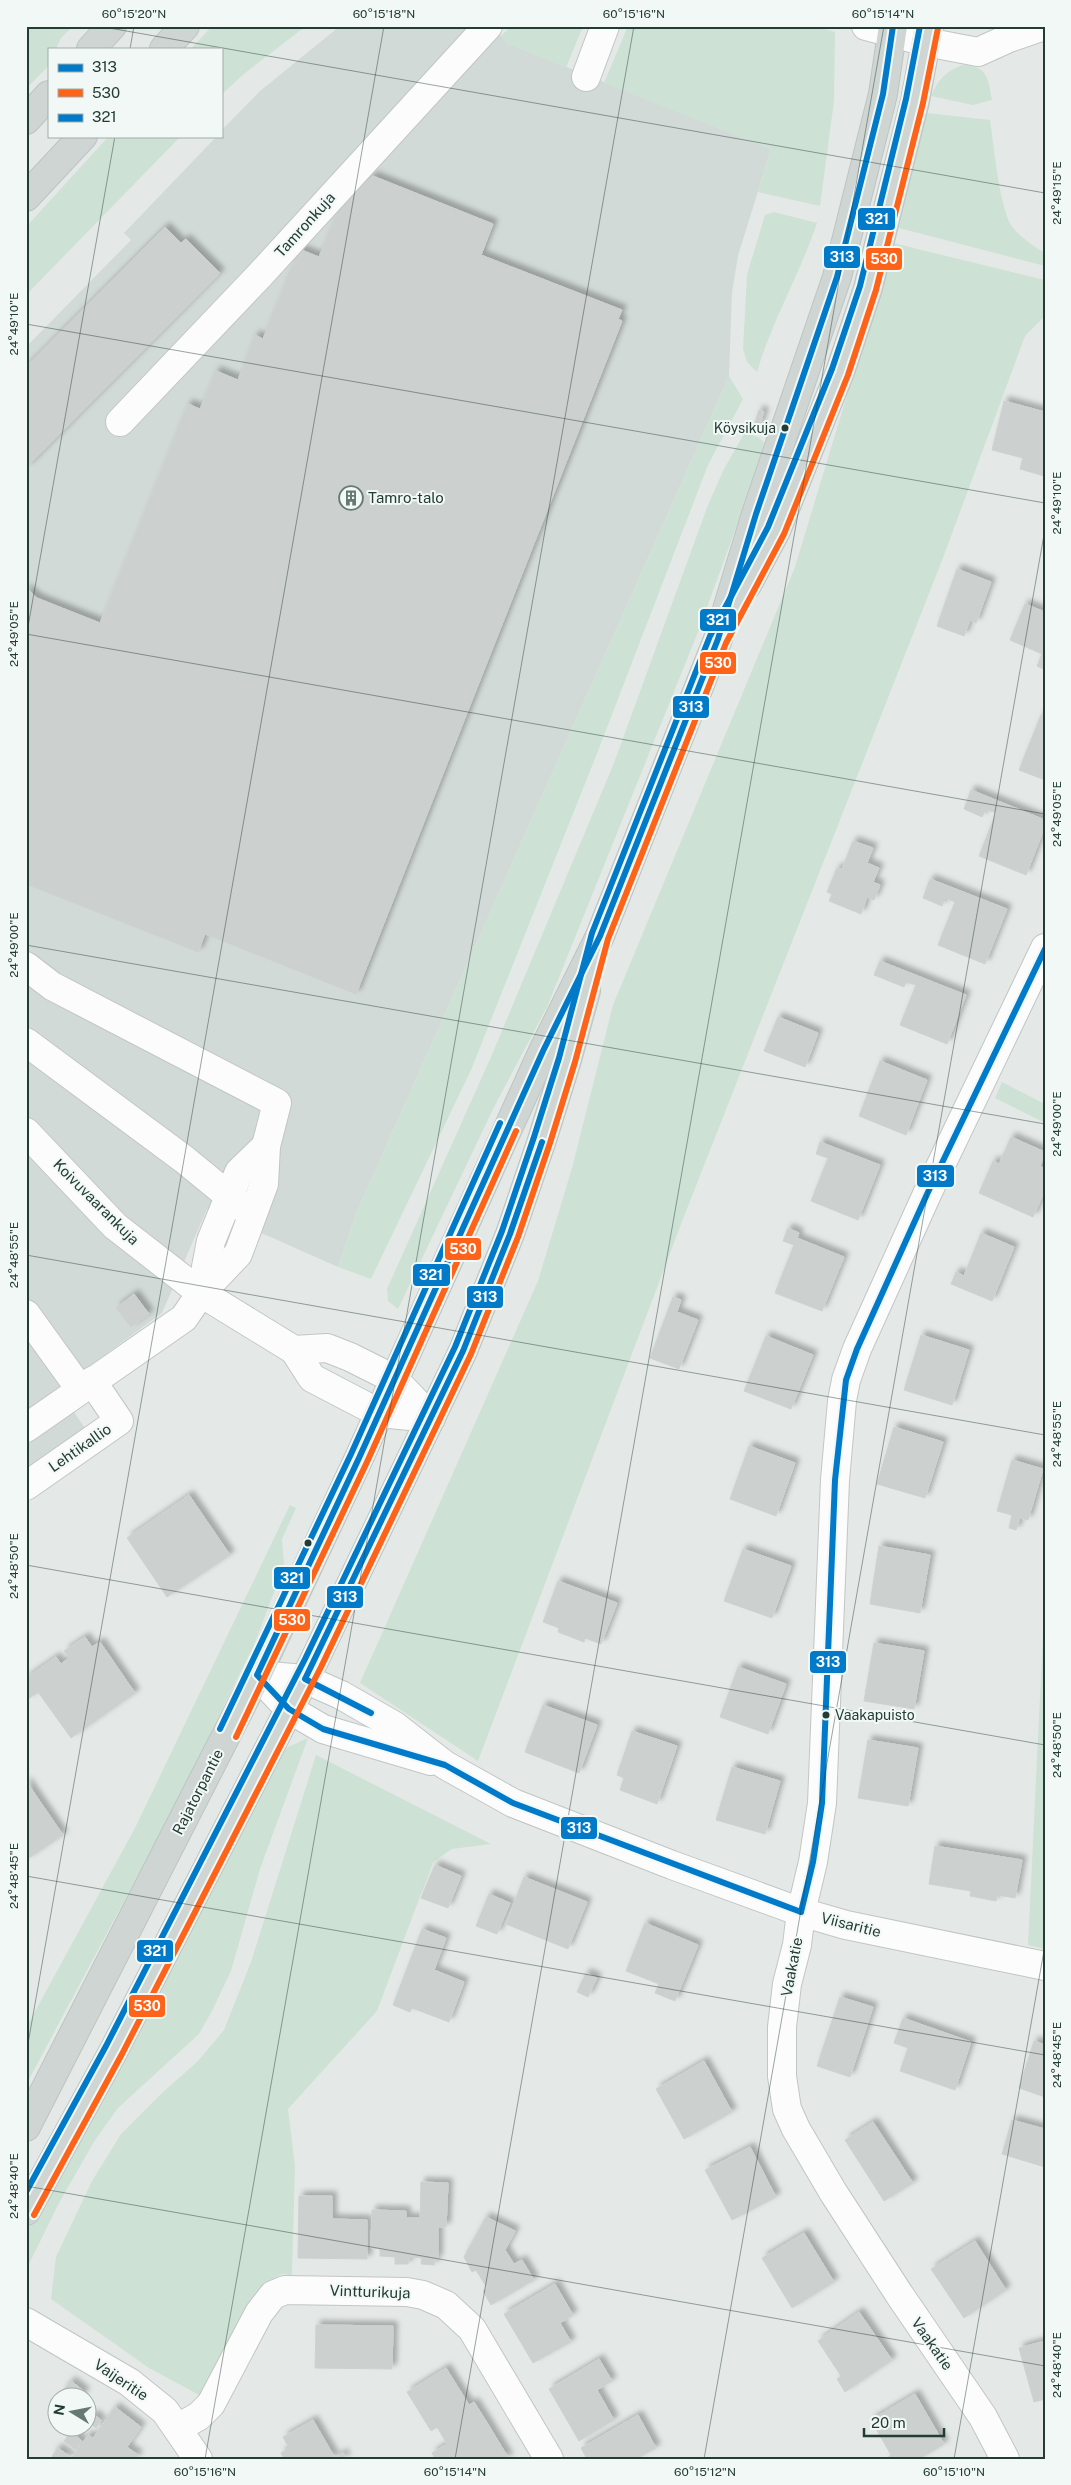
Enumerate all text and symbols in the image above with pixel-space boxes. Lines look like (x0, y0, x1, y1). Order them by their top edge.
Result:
text: 60°15'20"N (102, 7, 166, 21)
text: 60°15'18"N (353, 7, 415, 21)
text: 60°15'16"N (603, 7, 665, 21)
text: 60°15'14"N (852, 7, 914, 21)
legend (48, 48, 222, 138)
text: 313 (92, 58, 117, 75)
text: 530 (92, 84, 120, 101)
text: 321 (92, 108, 117, 125)
text: 24°49'15"E (1050, 161, 1064, 225)
street label: Tamronkuja (271, 189, 338, 261)
line badge: 321 (857, 207, 896, 231)
text: 321 (865, 211, 889, 227)
line badge: 313 (823, 245, 861, 269)
line badge: 530 (865, 247, 903, 271)
text: 313 (830, 249, 854, 265)
text: 530 (870, 251, 898, 267)
text: 24°49'10"E (7, 292, 21, 356)
place label: Köysikuja (714, 420, 776, 436)
marker: Köysikuja (780, 423, 790, 433)
text: 24°49'10"E (1050, 471, 1064, 535)
building icon: Tamro-talo (338, 485, 364, 511)
place label: Tamro-talo (368, 489, 444, 506)
text: 24°49'05"E (7, 601, 21, 667)
line badge: 321 (699, 608, 737, 632)
text: 321 (706, 612, 730, 628)
line badge: 530 (699, 651, 737, 675)
text: 530 (704, 655, 732, 671)
line badge: 313 (672, 695, 710, 719)
text: 313 (679, 699, 703, 715)
text: 24°49'05"E (1050, 781, 1064, 847)
text: 24°49'00"E (7, 912, 21, 978)
text: 24°49'00"E (1050, 1091, 1064, 1157)
street label: Koivuvaarankuja (50, 1155, 143, 1248)
line badge: 313 (916, 1164, 955, 1188)
text: 313 (923, 1168, 947, 1184)
text: 24°48'55"E (7, 1222, 21, 1288)
line badge: 530 (444, 1237, 482, 1261)
text: 530 (449, 1241, 477, 1257)
line badge: 321 (412, 1263, 451, 1287)
text: 321 (419, 1267, 443, 1283)
line badge: 313 (466, 1285, 504, 1309)
text: 313 (473, 1289, 497, 1305)
text: 24°48'55"E (1050, 1401, 1064, 1467)
street label: Lehtikallio (45, 1420, 114, 1475)
text: 24°48'50"E (7, 1533, 21, 1599)
unlabelled marker (303, 1538, 313, 1548)
line badge: 321 (273, 1566, 311, 1590)
text: 321 (280, 1570, 304, 1586)
line badge: 313 (326, 1585, 364, 1609)
text: 313 (333, 1589, 357, 1605)
line badge: 530 (273, 1608, 311, 1632)
text: 530 (278, 1612, 306, 1628)
line badge: 313 (809, 1650, 847, 1674)
text: 313 (816, 1654, 840, 1670)
place label: Vaakapuisto (835, 1707, 915, 1723)
marker: Vaakapuisto (821, 1710, 831, 1720)
text: 24°48'50"E (1050, 1712, 1064, 1778)
street label: Rajatorpantie (169, 1746, 226, 1837)
line badge: 313 (560, 1816, 598, 1840)
text: 313 (567, 1820, 591, 1836)
text: 24°48'45"E (7, 1843, 21, 1909)
street label: Viisaritie (819, 1909, 883, 1940)
street label: Vaakatie (777, 1936, 806, 1998)
line badge: 321 (136, 1939, 174, 1963)
text: 321 (143, 1943, 167, 1959)
line badge: 530 (128, 1994, 166, 2018)
text: 530 (133, 1998, 161, 2014)
text: 24°48'45"E (1050, 2022, 1064, 2088)
text: 24°48'40"E (7, 2153, 21, 2219)
street label: Vintturikuja (329, 2282, 411, 2301)
street label: Vaakatie (908, 2314, 957, 2373)
text: 24°48'40"E (1050, 2332, 1064, 2398)
street label: Vaijeritie (91, 2355, 152, 2404)
north arrow (48, 2388, 98, 2438)
text: N (50, 2403, 68, 2417)
scale bar (864, 2405, 944, 2437)
text: 20 m (871, 2414, 906, 2431)
text: 60°15'16"N (174, 2465, 236, 2479)
text: 60°15'14"N (424, 2465, 486, 2479)
text: 60°15'12"N (674, 2465, 736, 2479)
text: 60°15'10"N (923, 2465, 985, 2479)

